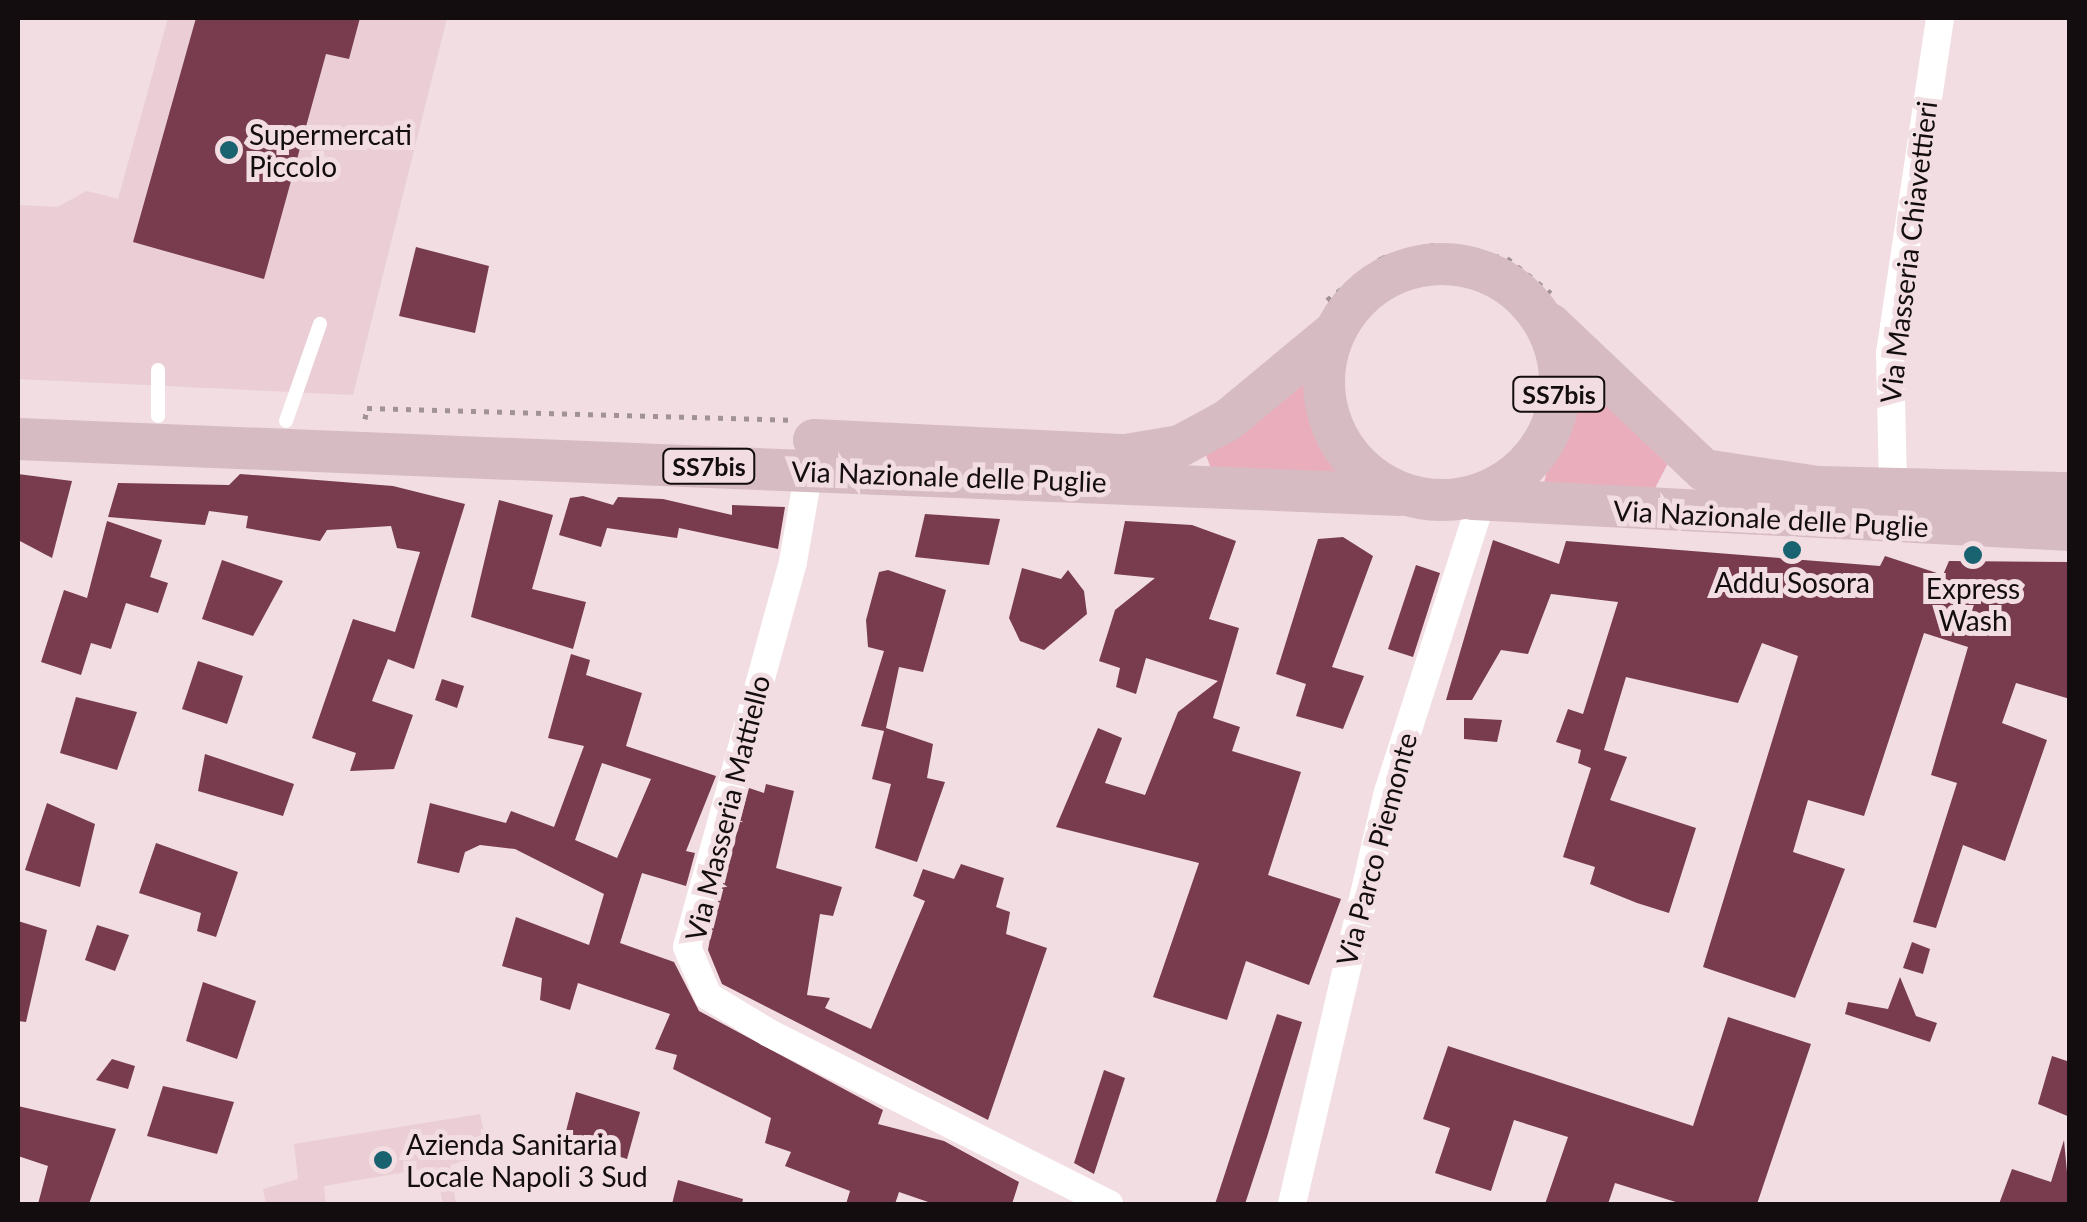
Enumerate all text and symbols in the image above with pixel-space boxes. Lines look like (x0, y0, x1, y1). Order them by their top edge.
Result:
street label: Via Masseria Chiavettieri (1873, 99, 1943, 405)
place label: Supermercati Piccolo (249, 117, 412, 183)
marker: Supermercati Piccolo (218, 139, 240, 161)
road number: SS7bis (1512, 374, 1606, 414)
road number: SS7bis (662, 446, 756, 486)
street label: Via Nazionale delle Puglie (791, 454, 1107, 498)
street label: Via Nazionale delle Puglie (1613, 493, 1929, 543)
marker: Addu Sosora (1781, 539, 1803, 561)
marker: Express Wash (1962, 544, 1984, 566)
place label: Addu Sosora (1714, 565, 1870, 599)
place label: Express Wash (1926, 571, 2020, 637)
street label: Via Masseria Mattiello (678, 672, 776, 944)
street label: Via Parco Piemonte (1329, 729, 1423, 969)
place label: Azienda Sanitaria Locale Napoli 3 Sud (406, 1127, 648, 1193)
marker: Azienda Sanitaria Locale Napoli 3 Sud (370, 1147, 396, 1173)

